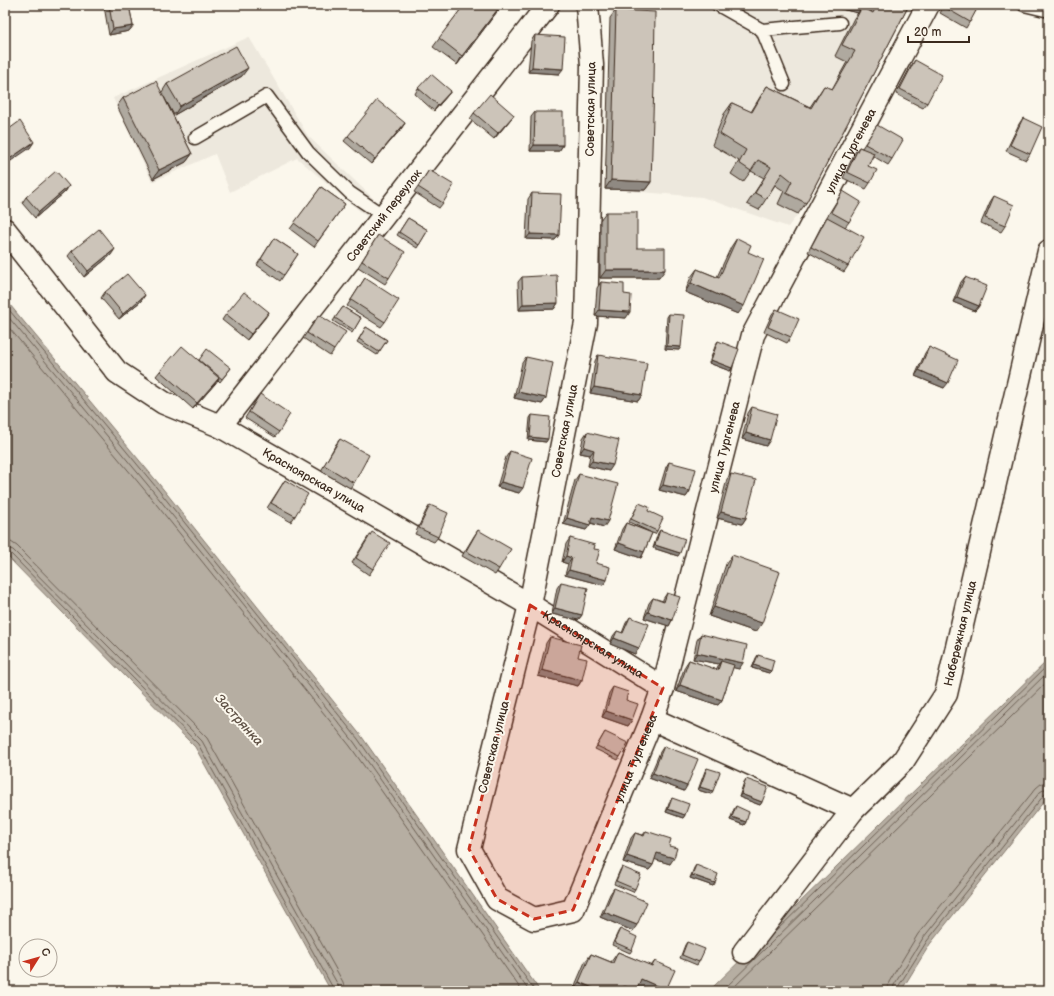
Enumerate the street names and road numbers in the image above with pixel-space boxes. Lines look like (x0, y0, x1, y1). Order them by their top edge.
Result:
street label: Советская улица (583, 61, 599, 157)
street label: улица Тургенева (822, 106, 879, 196)
street label: Советский переулок (343, 165, 425, 265)
street label: Советская улица (549, 383, 581, 479)
street label: улица Тургенева (706, 400, 743, 494)
street label: Красноярская улица (260, 445, 368, 516)
street label: Набережная улица (941, 579, 980, 688)
street label: Красноярская улица (540, 607, 646, 682)
street label: Советская улица (475, 699, 513, 795)
street label: улица Тургенева (611, 712, 661, 804)

